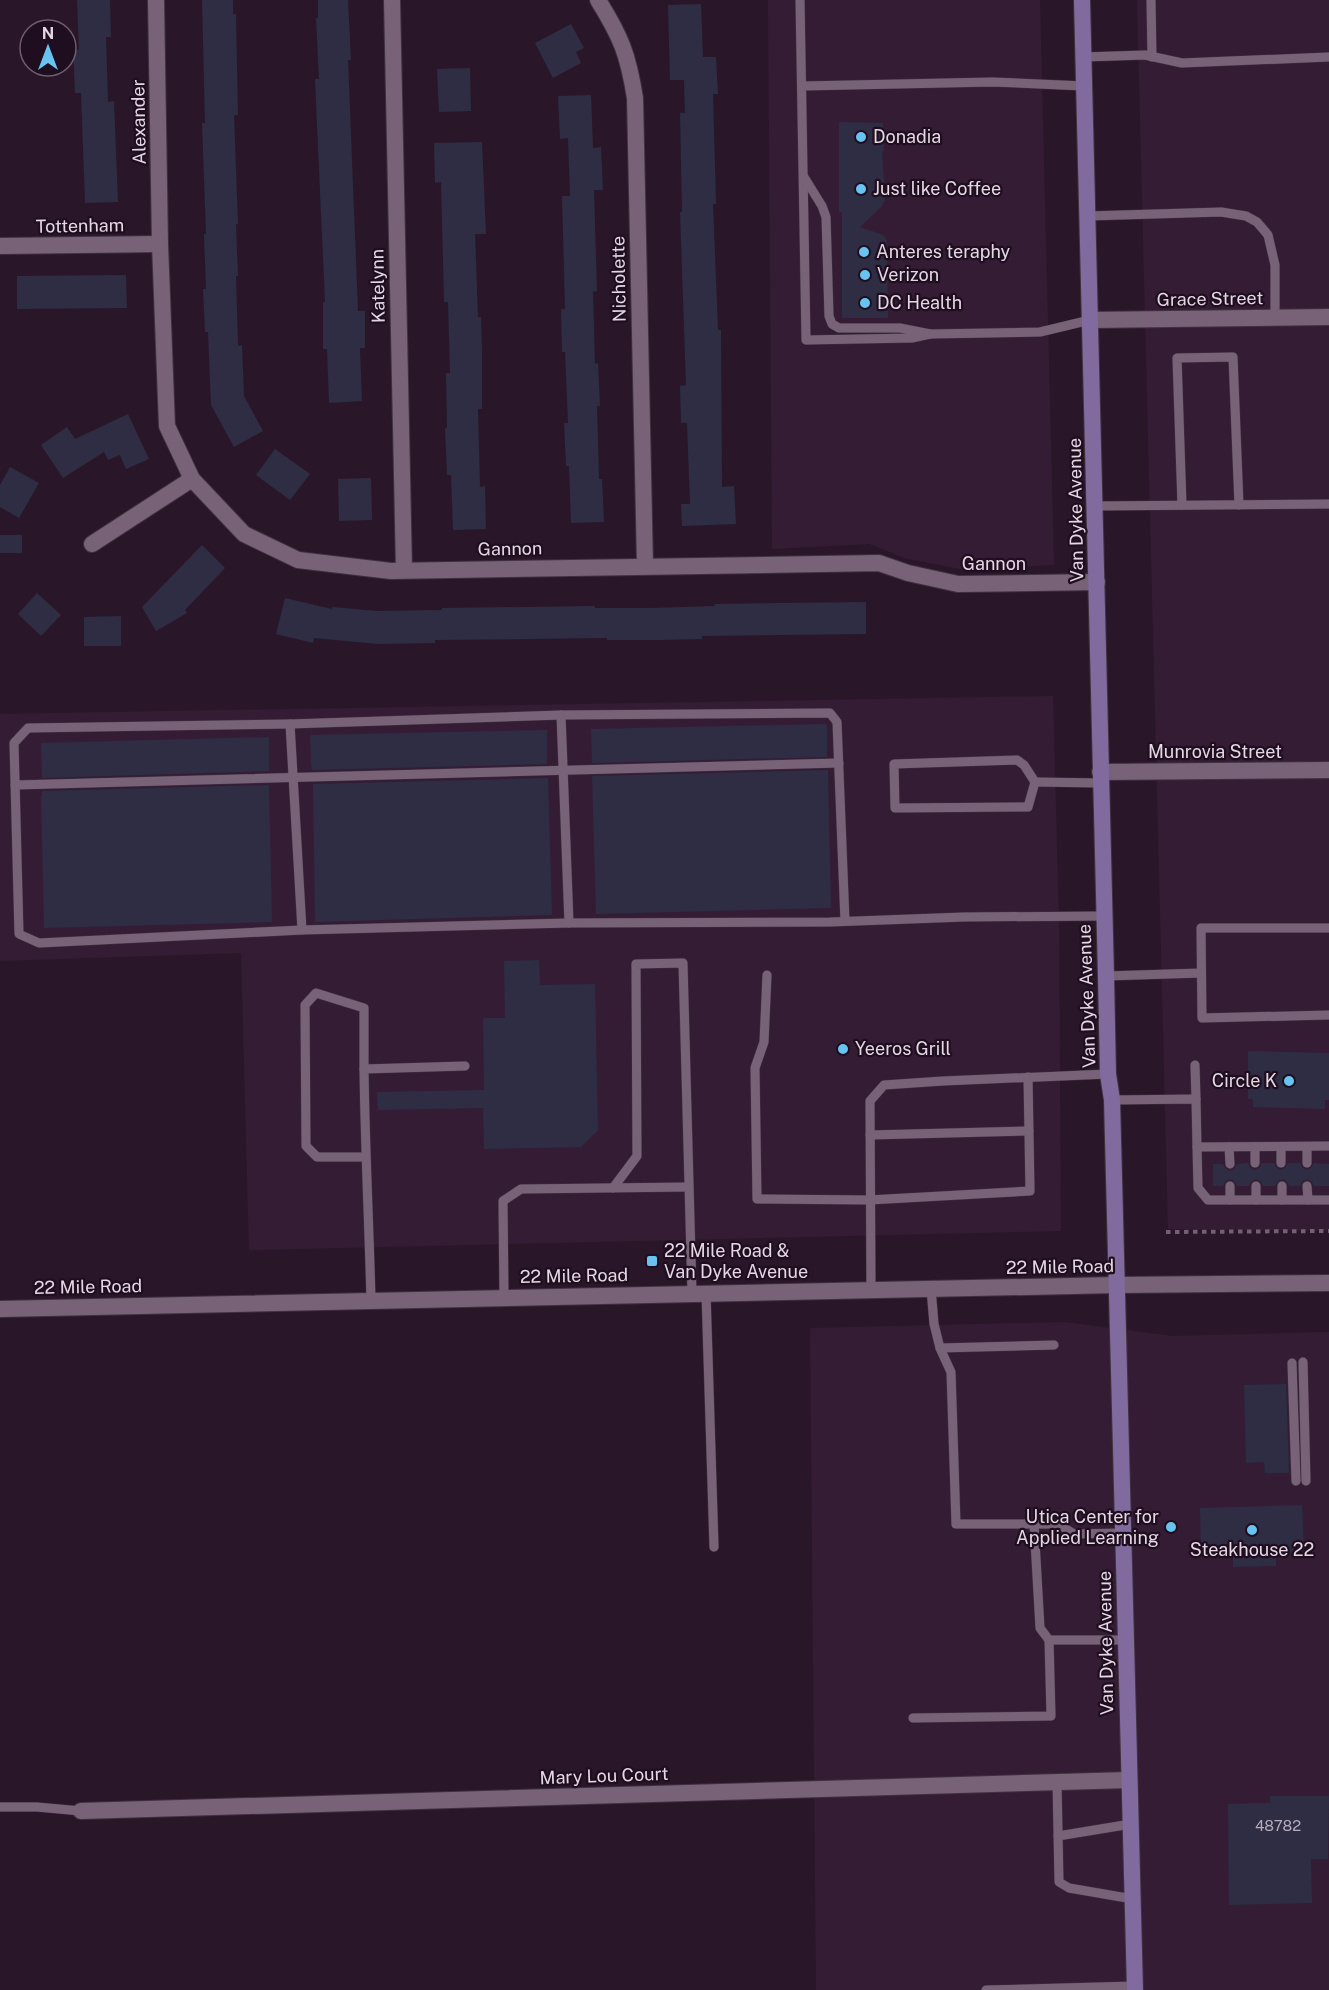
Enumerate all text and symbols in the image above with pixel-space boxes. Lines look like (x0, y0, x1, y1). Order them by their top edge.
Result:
north arrow (18, 18, 78, 78)
text: N (42, 24, 54, 43)
street label: Alexander (127, 79, 150, 165)
place label: Donadia (873, 126, 941, 147)
marker: Donadia (854, 130, 868, 144)
place label: Just like Coffee (873, 178, 1001, 199)
marker: Just like Coffee (854, 182, 868, 196)
street label: Tottenham (36, 214, 124, 237)
street label: Nicholette (607, 236, 630, 322)
place label: Anteres teraphy (876, 241, 1011, 262)
marker: Anteres teraphy (857, 245, 871, 259)
street label: Katelynn (366, 249, 389, 323)
place label: Verizon (877, 264, 939, 285)
marker: Verizon (858, 268, 872, 282)
street label: Grace Street (1157, 287, 1263, 310)
place label: DC Health (877, 292, 962, 313)
marker: DC Health (858, 296, 872, 310)
street label: Van Dyke Avenue (1064, 438, 1087, 582)
street label: Gannon (478, 537, 542, 560)
street label: Gannon (962, 553, 1026, 574)
street label: Munrovia Street (1148, 741, 1282, 762)
street label: Van Dyke Avenue (1073, 924, 1100, 1068)
place label: Yeeros Grill (855, 1038, 951, 1059)
marker: Yeeros Grill (836, 1042, 850, 1056)
place label: Circle K (1212, 1070, 1277, 1091)
marker: Circle K (1282, 1074, 1296, 1088)
place label: 22 Mile Road & Van Dyke Avenue (664, 1240, 808, 1282)
marker: 22 Mile Road & Van Dyke Avenue (645, 1254, 659, 1268)
street label: 22 Mile Road (1006, 1255, 1114, 1278)
street label: 22 Mile Road (520, 1264, 628, 1287)
street label: 22 Mile Road (34, 1275, 142, 1298)
place label: Utica Center for Applied Learning (1016, 1506, 1159, 1548)
marker: Utica Center for Applied Learning (1164, 1520, 1178, 1534)
marker: Steakhouse 22 (1245, 1523, 1259, 1537)
place label: Steakhouse 22 (1190, 1539, 1314, 1560)
street label: Van Dyke Avenue (1094, 1571, 1117, 1715)
street label: Mary Lou Court (539, 1763, 669, 1788)
house number: 48782 (1255, 1817, 1301, 1834)

